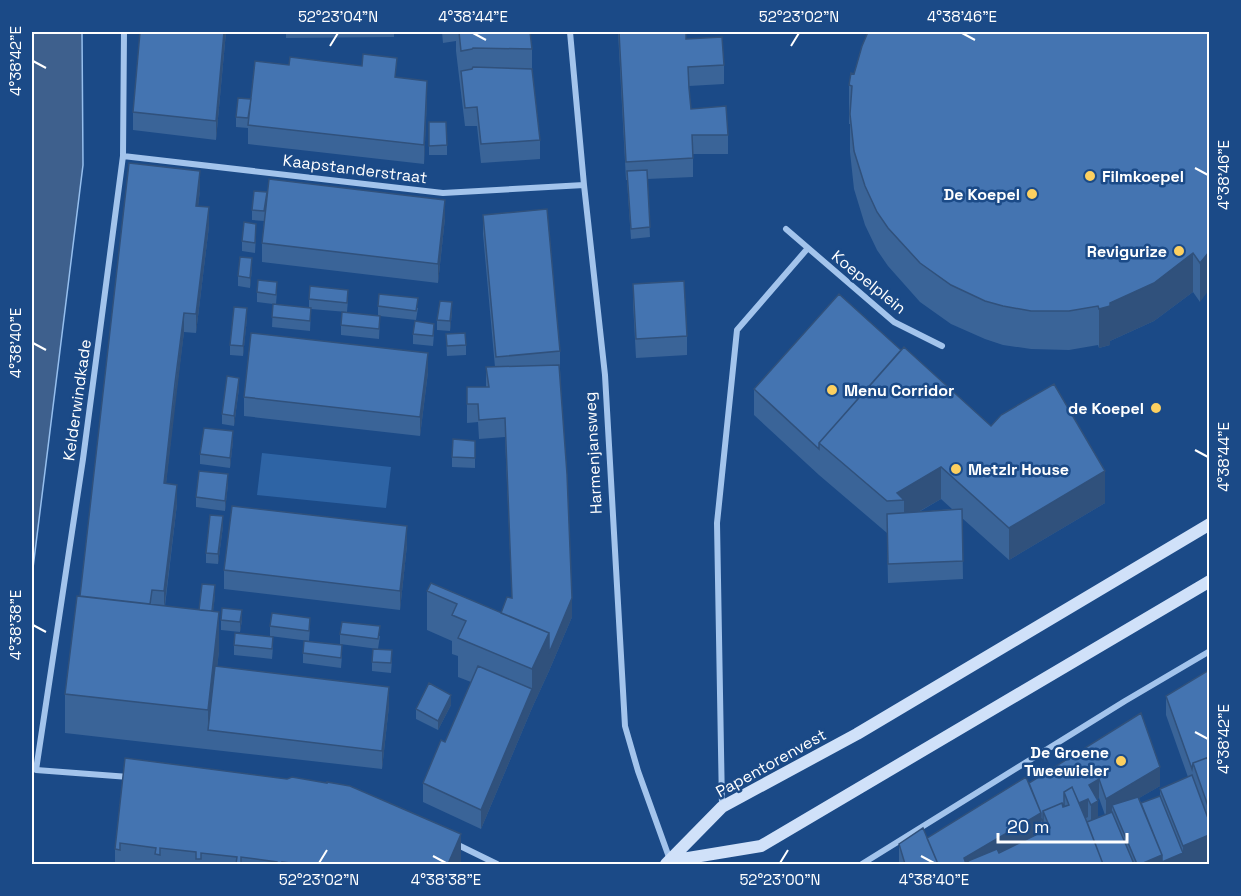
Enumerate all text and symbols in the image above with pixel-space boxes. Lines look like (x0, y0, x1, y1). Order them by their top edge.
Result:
text: 52°23'04"N (298, 7, 378, 26)
text: 4°38'44"E (438, 7, 508, 26)
text: 52°23'02"N (759, 7, 839, 26)
text: 4°38'46"E (927, 7, 997, 26)
text: 4°38'42"E (6, 26, 25, 96)
text: 4°38'46"E (1214, 140, 1233, 210)
street label: Kaapstanderstraat (282, 150, 428, 188)
place label: Filmkoepel (1102, 166, 1184, 187)
marker: Filmkoepel (1083, 169, 1097, 183)
place label: De Koepel (944, 184, 1020, 205)
marker: De Koepel (1025, 187, 1039, 201)
place label: Revigurize (1087, 241, 1167, 262)
marker: Revigurize (1172, 244, 1186, 258)
street label: Koepelplein (827, 246, 911, 318)
text: 4°38'40"E (6, 308, 25, 378)
street label: Kelderwindkade (58, 338, 96, 462)
place label: Menu Corridor (844, 380, 954, 401)
marker: Menu Corridor (825, 383, 839, 397)
street label: Harmenjansweg (579, 391, 607, 515)
place label: de Koepel (1068, 398, 1144, 419)
marker: de Koepel (1149, 401, 1163, 415)
text: 4°38'44"E (1214, 422, 1233, 492)
place label: Metzlr House (968, 459, 1069, 480)
marker: Metzlr House (949, 462, 963, 476)
text: 4°38'38"E (6, 590, 25, 660)
text: 4°38'42"E (1214, 704, 1233, 774)
street label: Papentorenvest (712, 724, 830, 802)
place label: De Groene Tweewieler (1024, 742, 1109, 781)
marker: De Groene Tweewieler (1114, 754, 1128, 768)
scale bar (998, 806, 1127, 844)
text: 20 m (1007, 815, 1050, 838)
text: 52°23'02"N (279, 870, 359, 889)
text: 4°38'38"E (411, 870, 481, 889)
text: 52°23'00"N (739, 870, 821, 889)
text: 4°38'40"E (899, 870, 969, 889)

